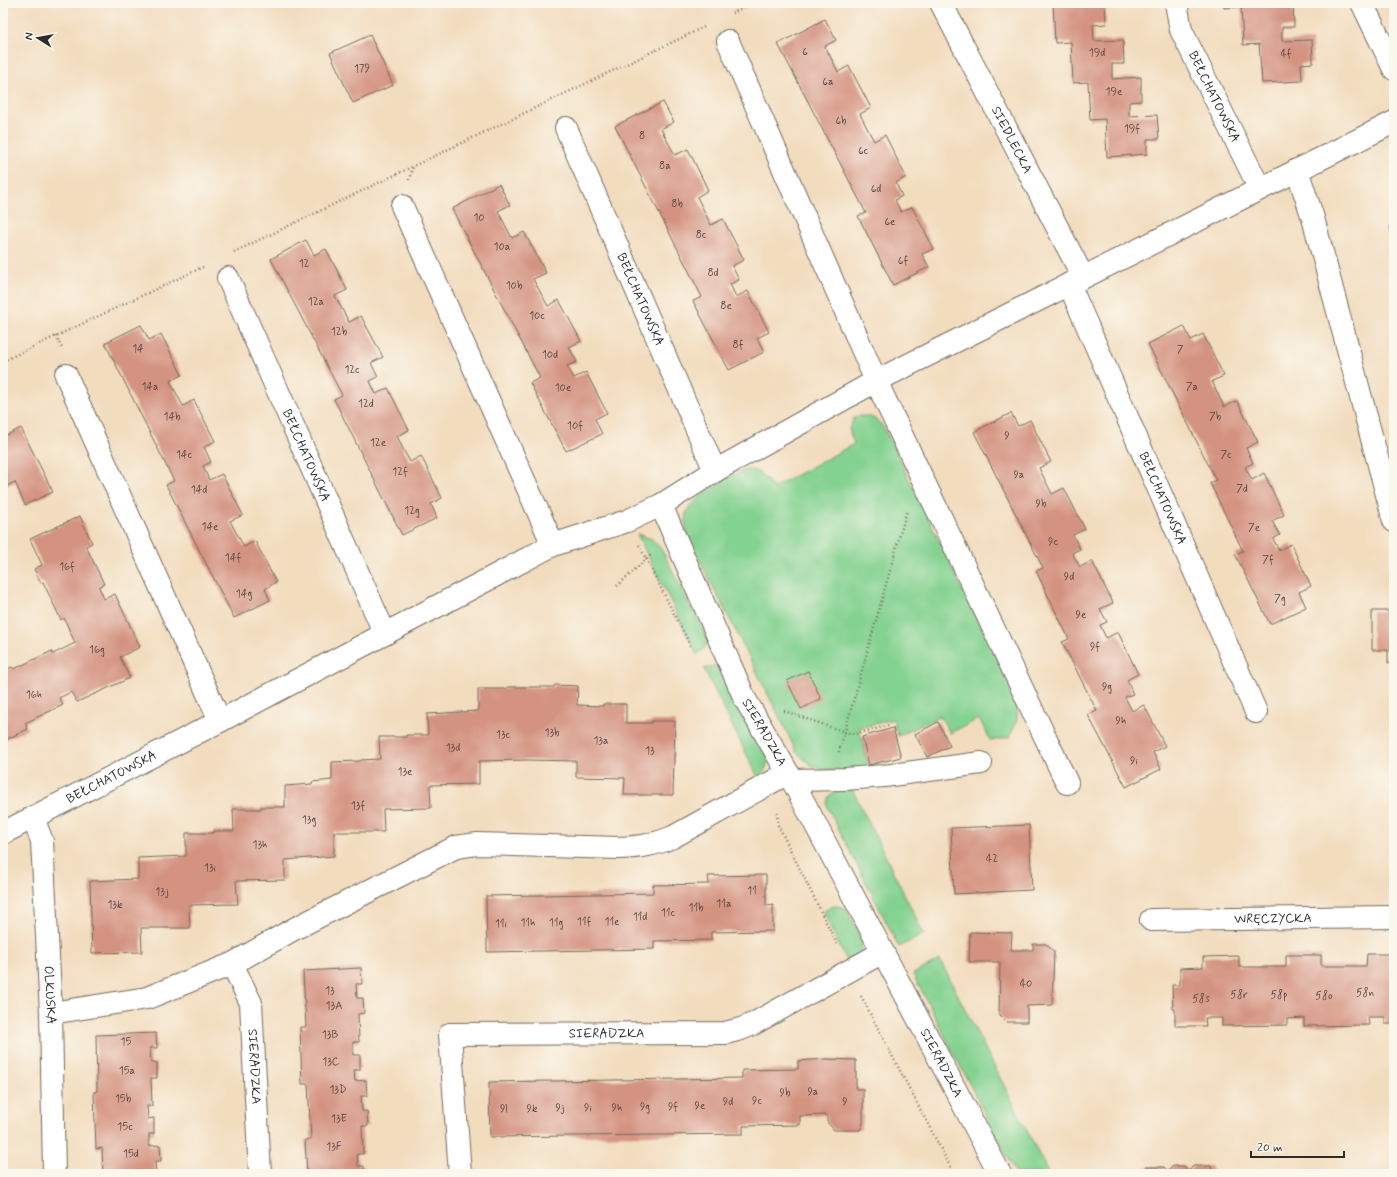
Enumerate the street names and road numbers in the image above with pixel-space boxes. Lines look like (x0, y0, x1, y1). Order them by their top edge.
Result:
street label: BEŁCHATOWSKA (1184, 48, 1244, 145)
street label: SIEDLECKA (987, 103, 1036, 176)
street label: BEŁCHATOWSKA (613, 250, 668, 349)
street label: BEŁCHATOWSKA (278, 406, 334, 505)
street label: BEŁCHATOWSKA (1135, 449, 1190, 548)
street label: SIERADZKA (738, 695, 791, 769)
street label: BEŁCHATOWSKA (63, 747, 160, 807)
street label: WRĘCZYCKA (1234, 910, 1312, 927)
street label: OLKUSKA (40, 965, 60, 1025)
street label: SIERADZKA (569, 1025, 644, 1042)
street label: SIERADZKA (916, 1026, 967, 1100)
street label: SIERADZKA (244, 1028, 265, 1105)

